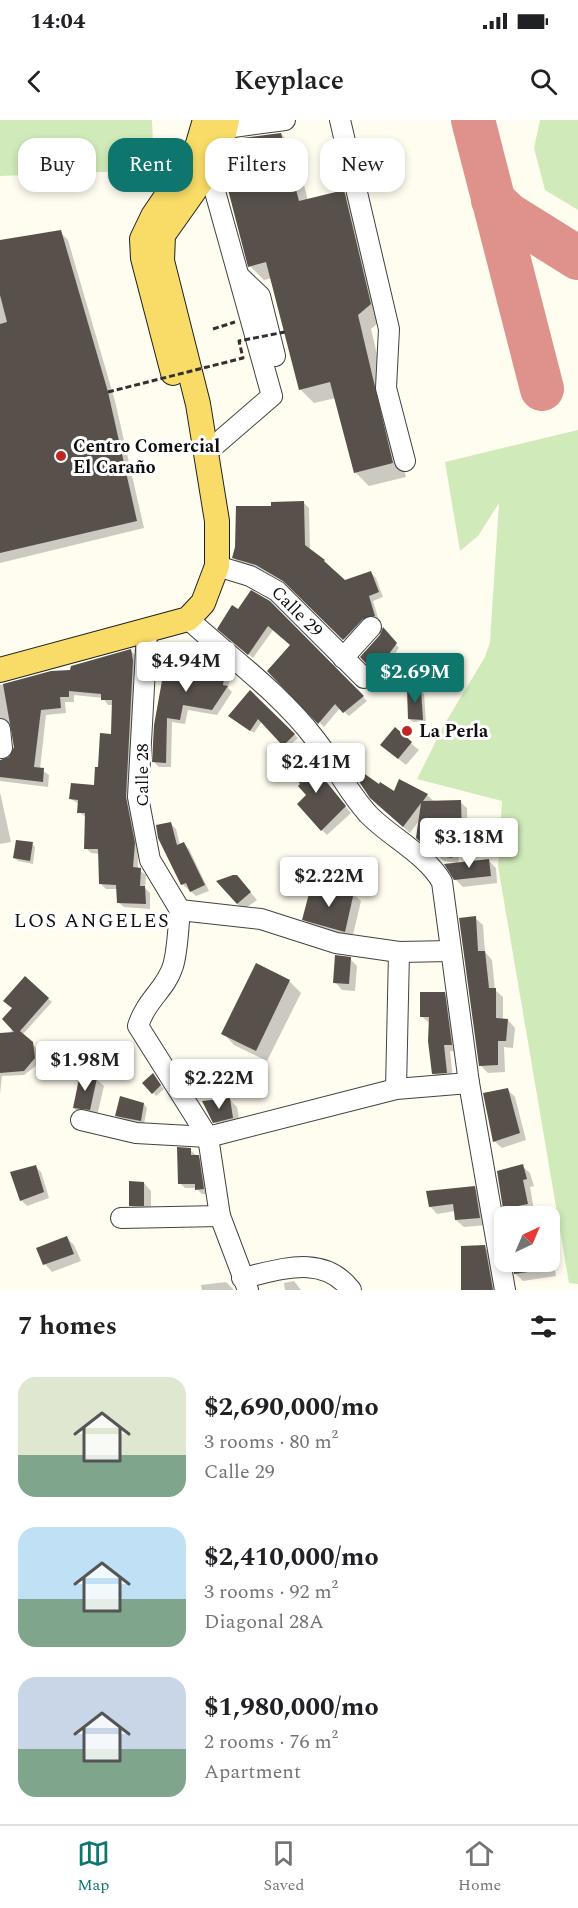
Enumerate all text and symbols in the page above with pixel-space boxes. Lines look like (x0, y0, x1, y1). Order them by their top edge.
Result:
text: 14:04 (30, 5, 85, 38)
text: Keyplace (234, 60, 344, 102)
icon: back (18, 65, 51, 98)
icon: search (527, 65, 560, 98)
chip: Buy (18, 138, 96, 192)
chip: Rent (108, 138, 193, 192)
chip: Filters (205, 138, 308, 192)
chip: New (320, 138, 405, 192)
place label: Centro Comercial El Caraño (73, 433, 220, 481)
marker: Centro Comercial El Caraño (54, 449, 68, 463)
street label: Calle 29 (265, 580, 329, 644)
pin: $4.94M (137, 642, 235, 693)
text: $4.94M (151, 646, 221, 676)
pin: $2.69M (366, 653, 464, 704)
text: $2.69M (380, 657, 450, 687)
place label: La Perla (419, 718, 489, 745)
marker: La Perla (400, 724, 414, 738)
street label: Calle 28 (129, 743, 156, 807)
pin: $2.41M (267, 743, 365, 794)
text: $2.41M (281, 747, 351, 777)
pin: $3.18M (420, 818, 518, 869)
text: $3.18M (434, 822, 504, 852)
pin: $2.22M (280, 857, 378, 908)
text: $2.22M (294, 861, 364, 891)
district label: LOS ANGELES (14, 906, 170, 936)
pin: $1.98M (36, 1041, 134, 1092)
text: $1.98M (50, 1045, 120, 1075)
pin: $2.22M (170, 1059, 268, 1110)
text: $2.22M (184, 1063, 254, 1093)
north arrow (494, 1206, 560, 1272)
map controls (494, 1206, 560, 1272)
text: 7 homes (18, 1306, 117, 1346)
icon: filters (527, 1310, 560, 1343)
text: $2,690,000/mo (204, 1387, 379, 1427)
icon: home (66, 1401, 138, 1473)
text: 3 rooms · 80 m² (204, 1427, 338, 1457)
text: Calle 29 (204, 1457, 275, 1487)
text: $2,410,000/mo (204, 1537, 379, 1577)
icon: home (66, 1551, 138, 1623)
text: 3 rooms · 92 m² (204, 1577, 338, 1607)
text: Diagonal 28A (204, 1607, 324, 1637)
text: $1,980,000/mo (204, 1687, 379, 1727)
icon: home (66, 1701, 138, 1773)
text: 2 rooms · 76 m² (204, 1727, 338, 1757)
text: Apartment (204, 1757, 301, 1787)
tab: Map (77, 1837, 110, 1897)
tab: Saved (263, 1837, 304, 1897)
tab: Home (458, 1837, 501, 1897)

